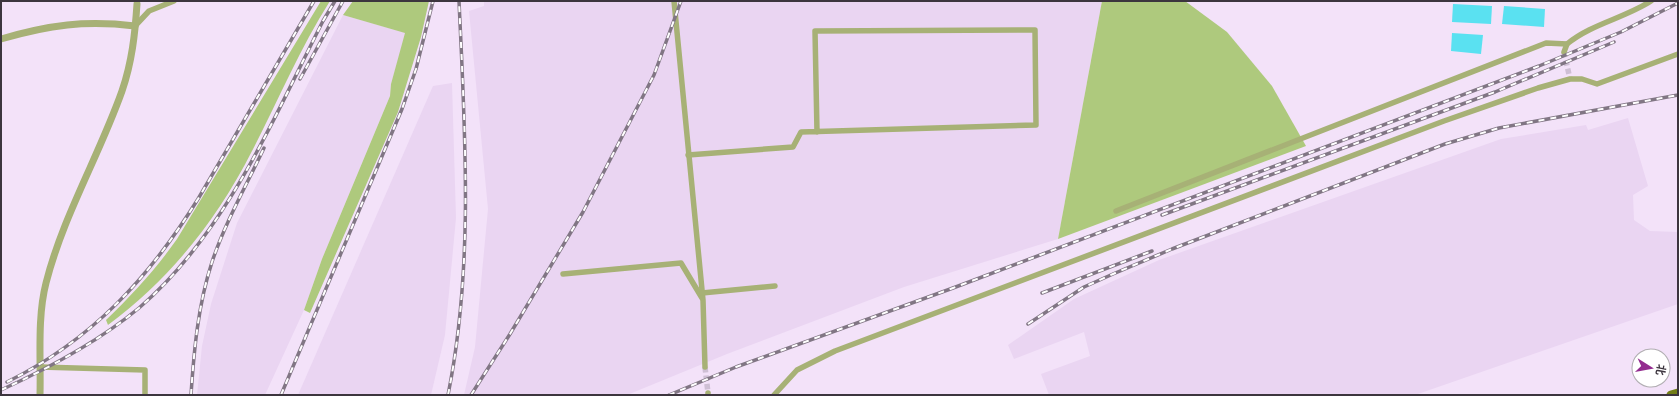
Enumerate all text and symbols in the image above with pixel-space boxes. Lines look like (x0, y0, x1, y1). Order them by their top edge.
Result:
north arrow (1631, 348, 1671, 388)
text: 北 (1653, 363, 1668, 376)

